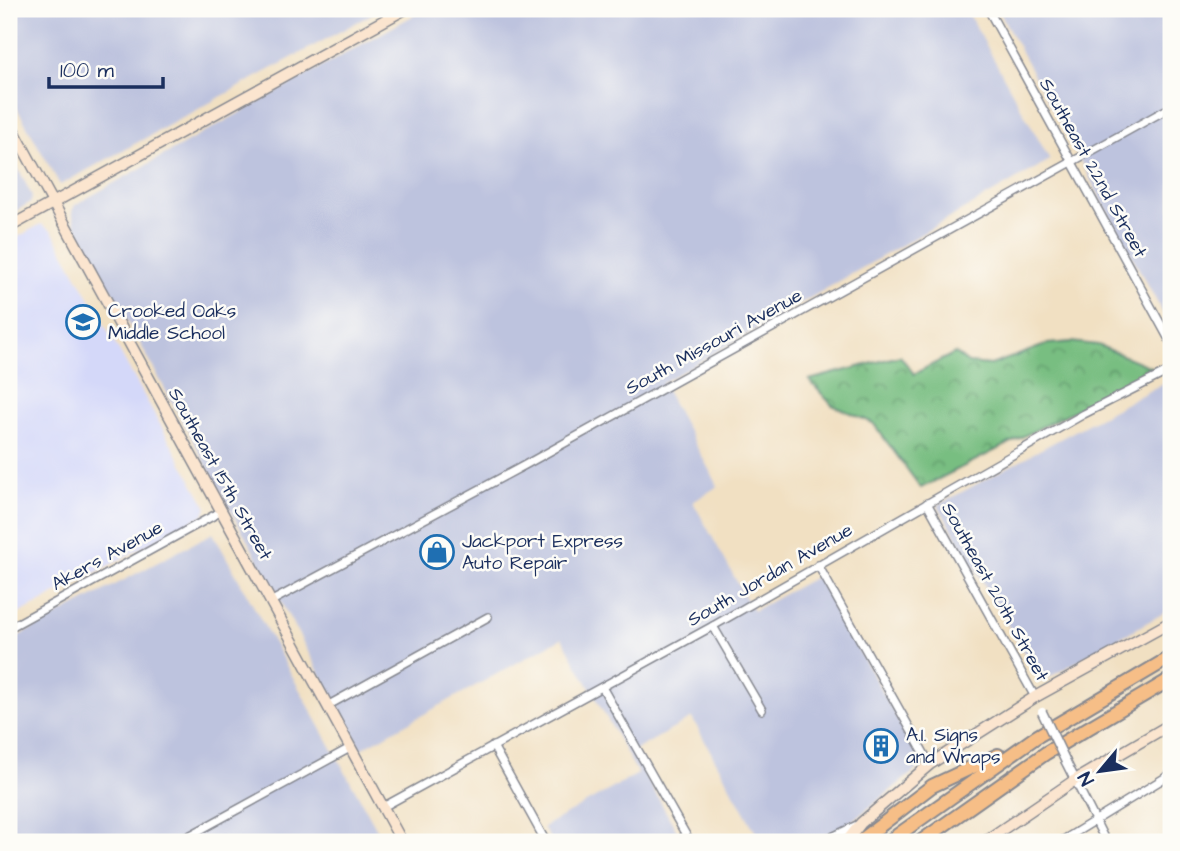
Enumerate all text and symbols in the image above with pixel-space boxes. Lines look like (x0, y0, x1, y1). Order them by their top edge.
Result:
scale bar (49, 46, 163, 90)
text: 100 m (60, 56, 115, 85)
street label: Southeast 22nd Street (1032, 73, 1154, 263)
street label: South Missouri Avenue (621, 282, 807, 402)
place label: Crooked Oaks Middle School (108, 298, 236, 347)
school or university icon: Crooked Oaks Middle School (64, 303, 102, 341)
street label: Southeast 15th Street (161, 383, 279, 565)
street label: Southeast 20th Street (935, 498, 1056, 687)
street label: Akers Avenue (46, 514, 168, 598)
street label: South Jordan Avenue (682, 517, 858, 633)
place label: Jackport Express Auto Repair (462, 528, 623, 577)
shop icon: Jackport Express Auto Repair (418, 533, 456, 571)
place label: A.I. Signs and Wraps (906, 722, 1001, 771)
building icon: A.I. Signs and Wraps (862, 727, 900, 765)
north arrow (1064, 736, 1134, 806)
text: N (1072, 767, 1101, 790)

